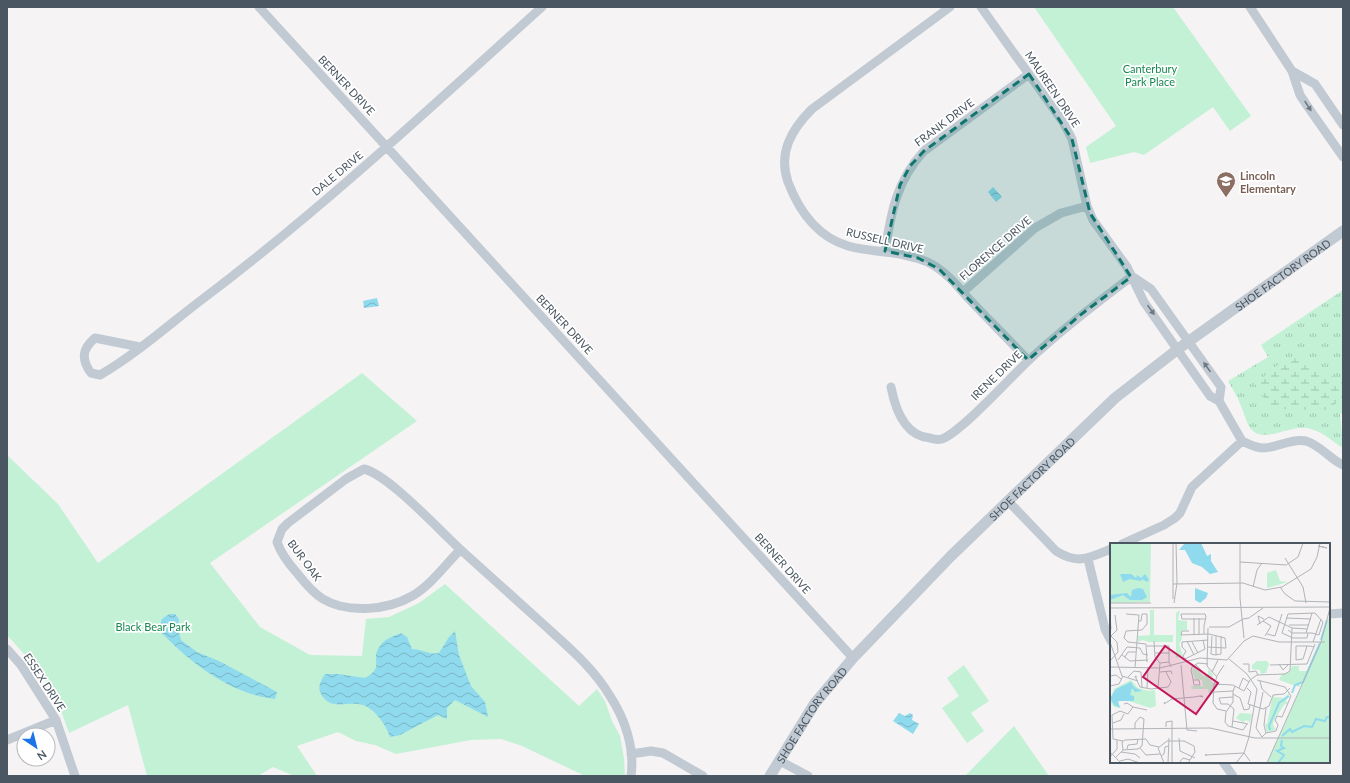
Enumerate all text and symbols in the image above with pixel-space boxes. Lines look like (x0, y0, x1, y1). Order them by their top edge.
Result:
street label: MAUREEN DRIVE (1023, 49, 1083, 129)
street label: BERNER DRIVE (316, 52, 378, 118)
park label: Canterbury Park Place (1123, 62, 1178, 88)
street label: FRANK DRIVE (912, 95, 976, 149)
one-way arrow (1304, 100, 1311, 112)
street label: DALE DRIVE (309, 148, 365, 198)
place label: Lincoln Elementary (1240, 169, 1296, 195)
school or university icon: Lincoln Elementary (1215, 170, 1237, 198)
street label: FLORENCE DRIVE (957, 213, 1033, 283)
street label: RUSSELL DRIVE (845, 225, 925, 255)
street label: SHOE FACTORY ROAD (1232, 236, 1333, 313)
street label: BERNER DRIVE (534, 291, 596, 357)
one-way arrow (1147, 305, 1155, 316)
street label: IRENE DRIVE (968, 347, 1024, 403)
one-way arrow (1203, 362, 1211, 372)
street label: SHOE FACTORY ROAD (986, 434, 1077, 523)
street label: BERNER DRIVE (752, 530, 814, 596)
street label: BUR OAK (285, 537, 325, 584)
inset map (1110, 543, 1330, 763)
park label: Black Bear Park (115, 620, 191, 633)
street label: ESSEX DRIVE (21, 650, 69, 714)
street label: SHOE FACTORY ROAD (773, 664, 849, 765)
north arrow (16, 727, 56, 767)
text: N (35, 748, 49, 763)

